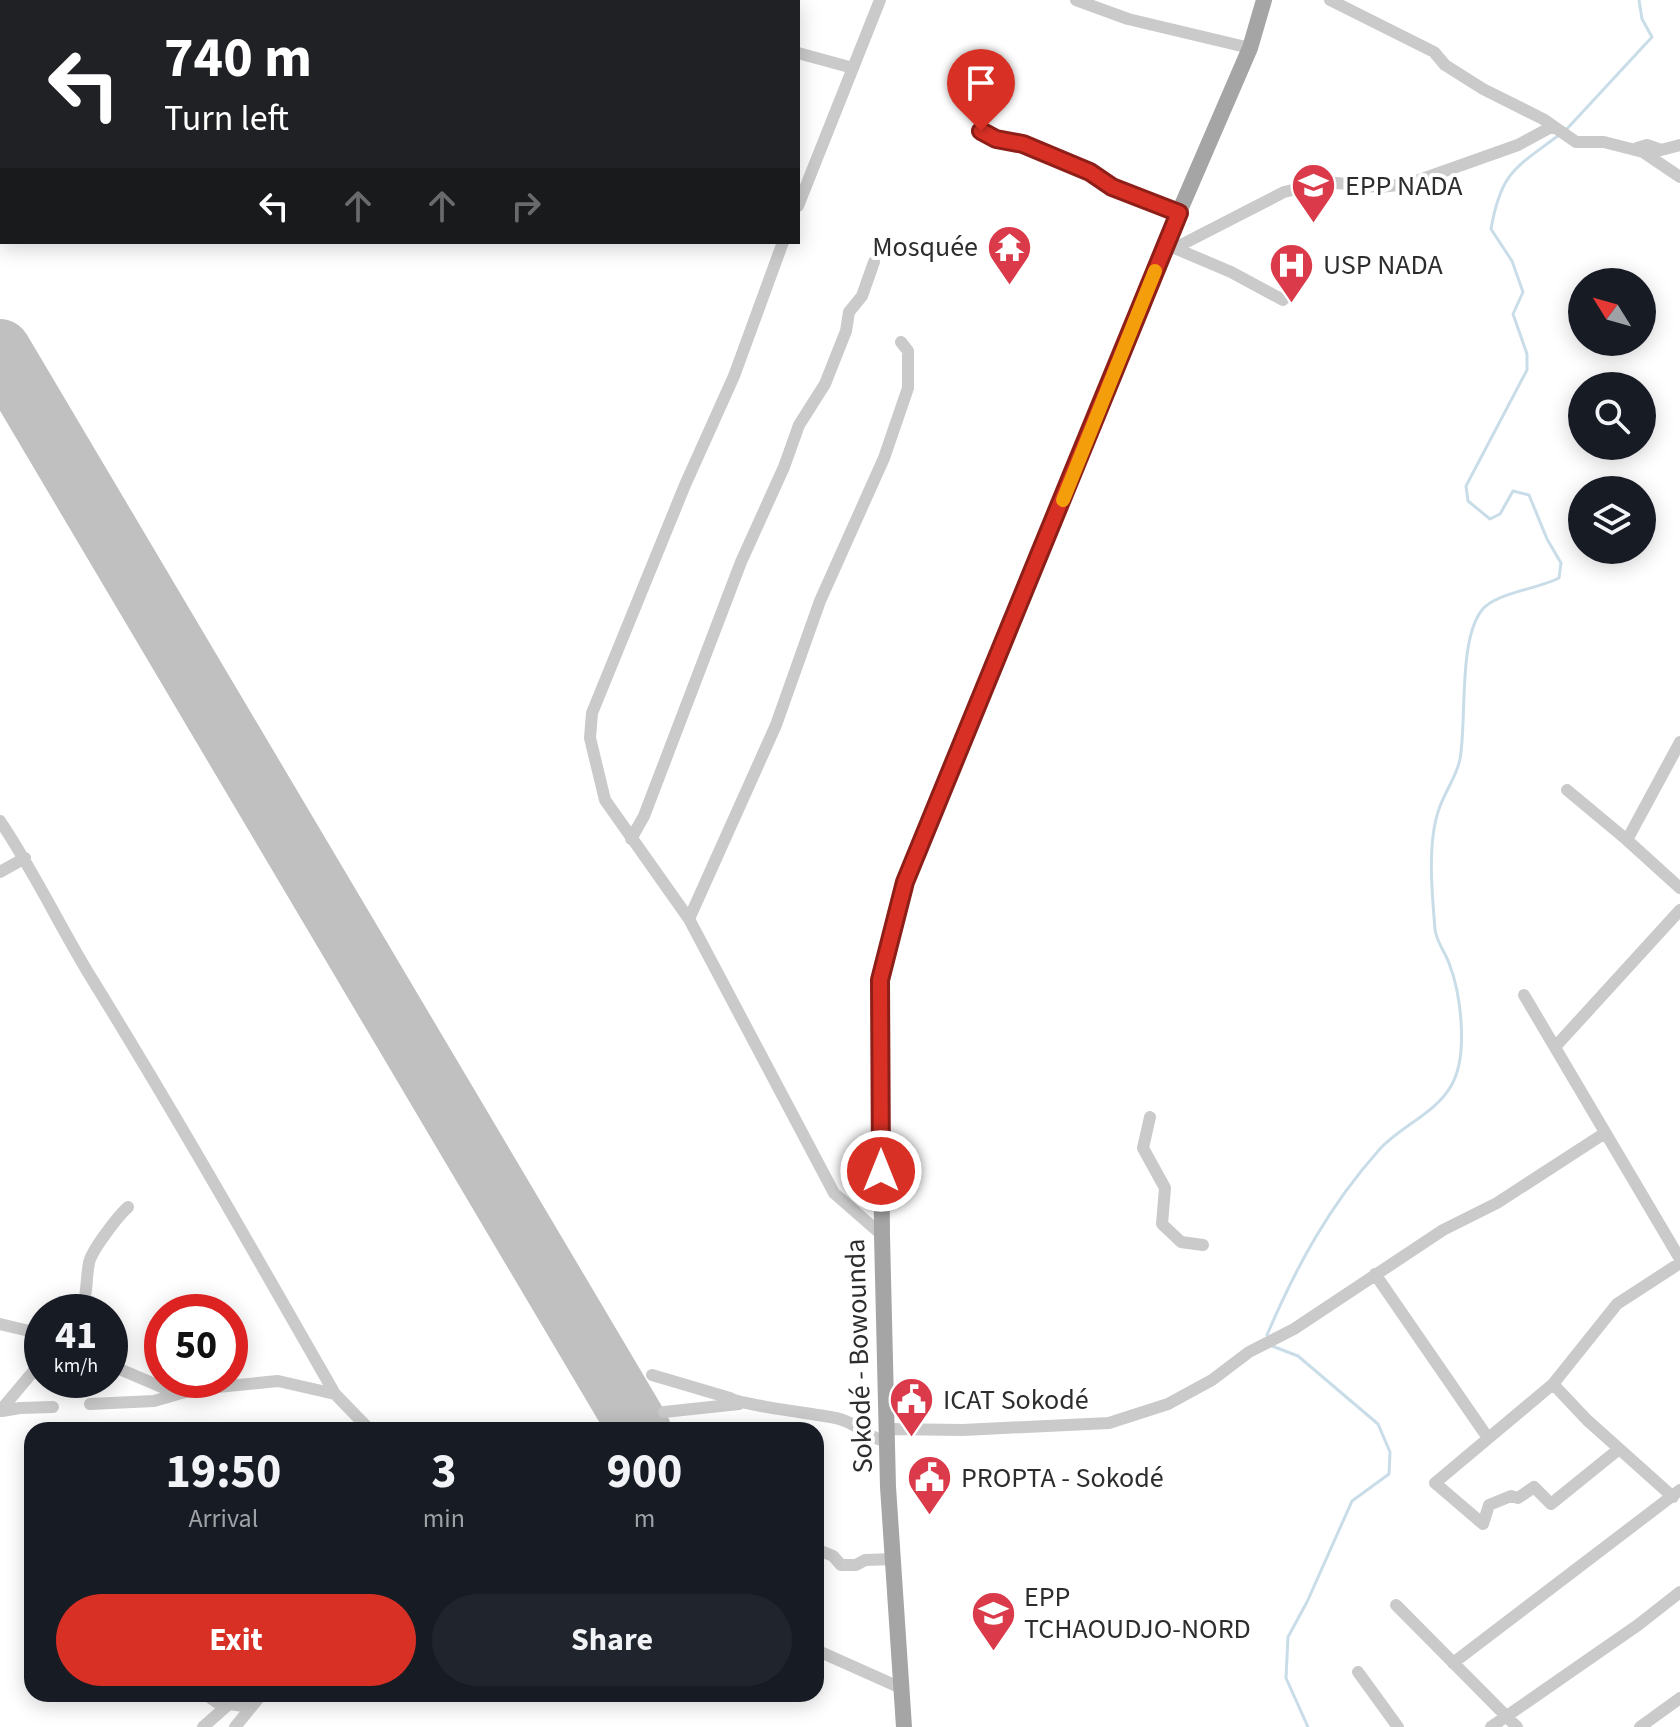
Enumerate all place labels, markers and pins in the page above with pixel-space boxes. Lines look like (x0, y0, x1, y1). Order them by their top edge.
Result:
pin (947, 49, 1015, 131)
school or university icon: EPP NADA (1290, 162, 1338, 225)
place label: EPP NADA (1345, 166, 1463, 206)
temple icon: Mosquée (985, 223, 1033, 286)
place label: Mosquée (872, 227, 978, 267)
hospital icon: USP NADA (1268, 241, 1316, 304)
place label: USP NADA (1323, 245, 1443, 285)
public building icon: ICAT Sokodé (888, 1376, 936, 1439)
place label: ICAT Sokodé (943, 1380, 1089, 1420)
public building icon: PROPTA - Sokodé (906, 1454, 954, 1517)
place label: PROPTA - Sokodé (961, 1458, 1164, 1498)
place label: EPP TCHAOUDJO-NORD (1024, 1577, 1251, 1649)
school or university icon: EPP TCHAOUDJO-NORD (969, 1589, 1017, 1652)

